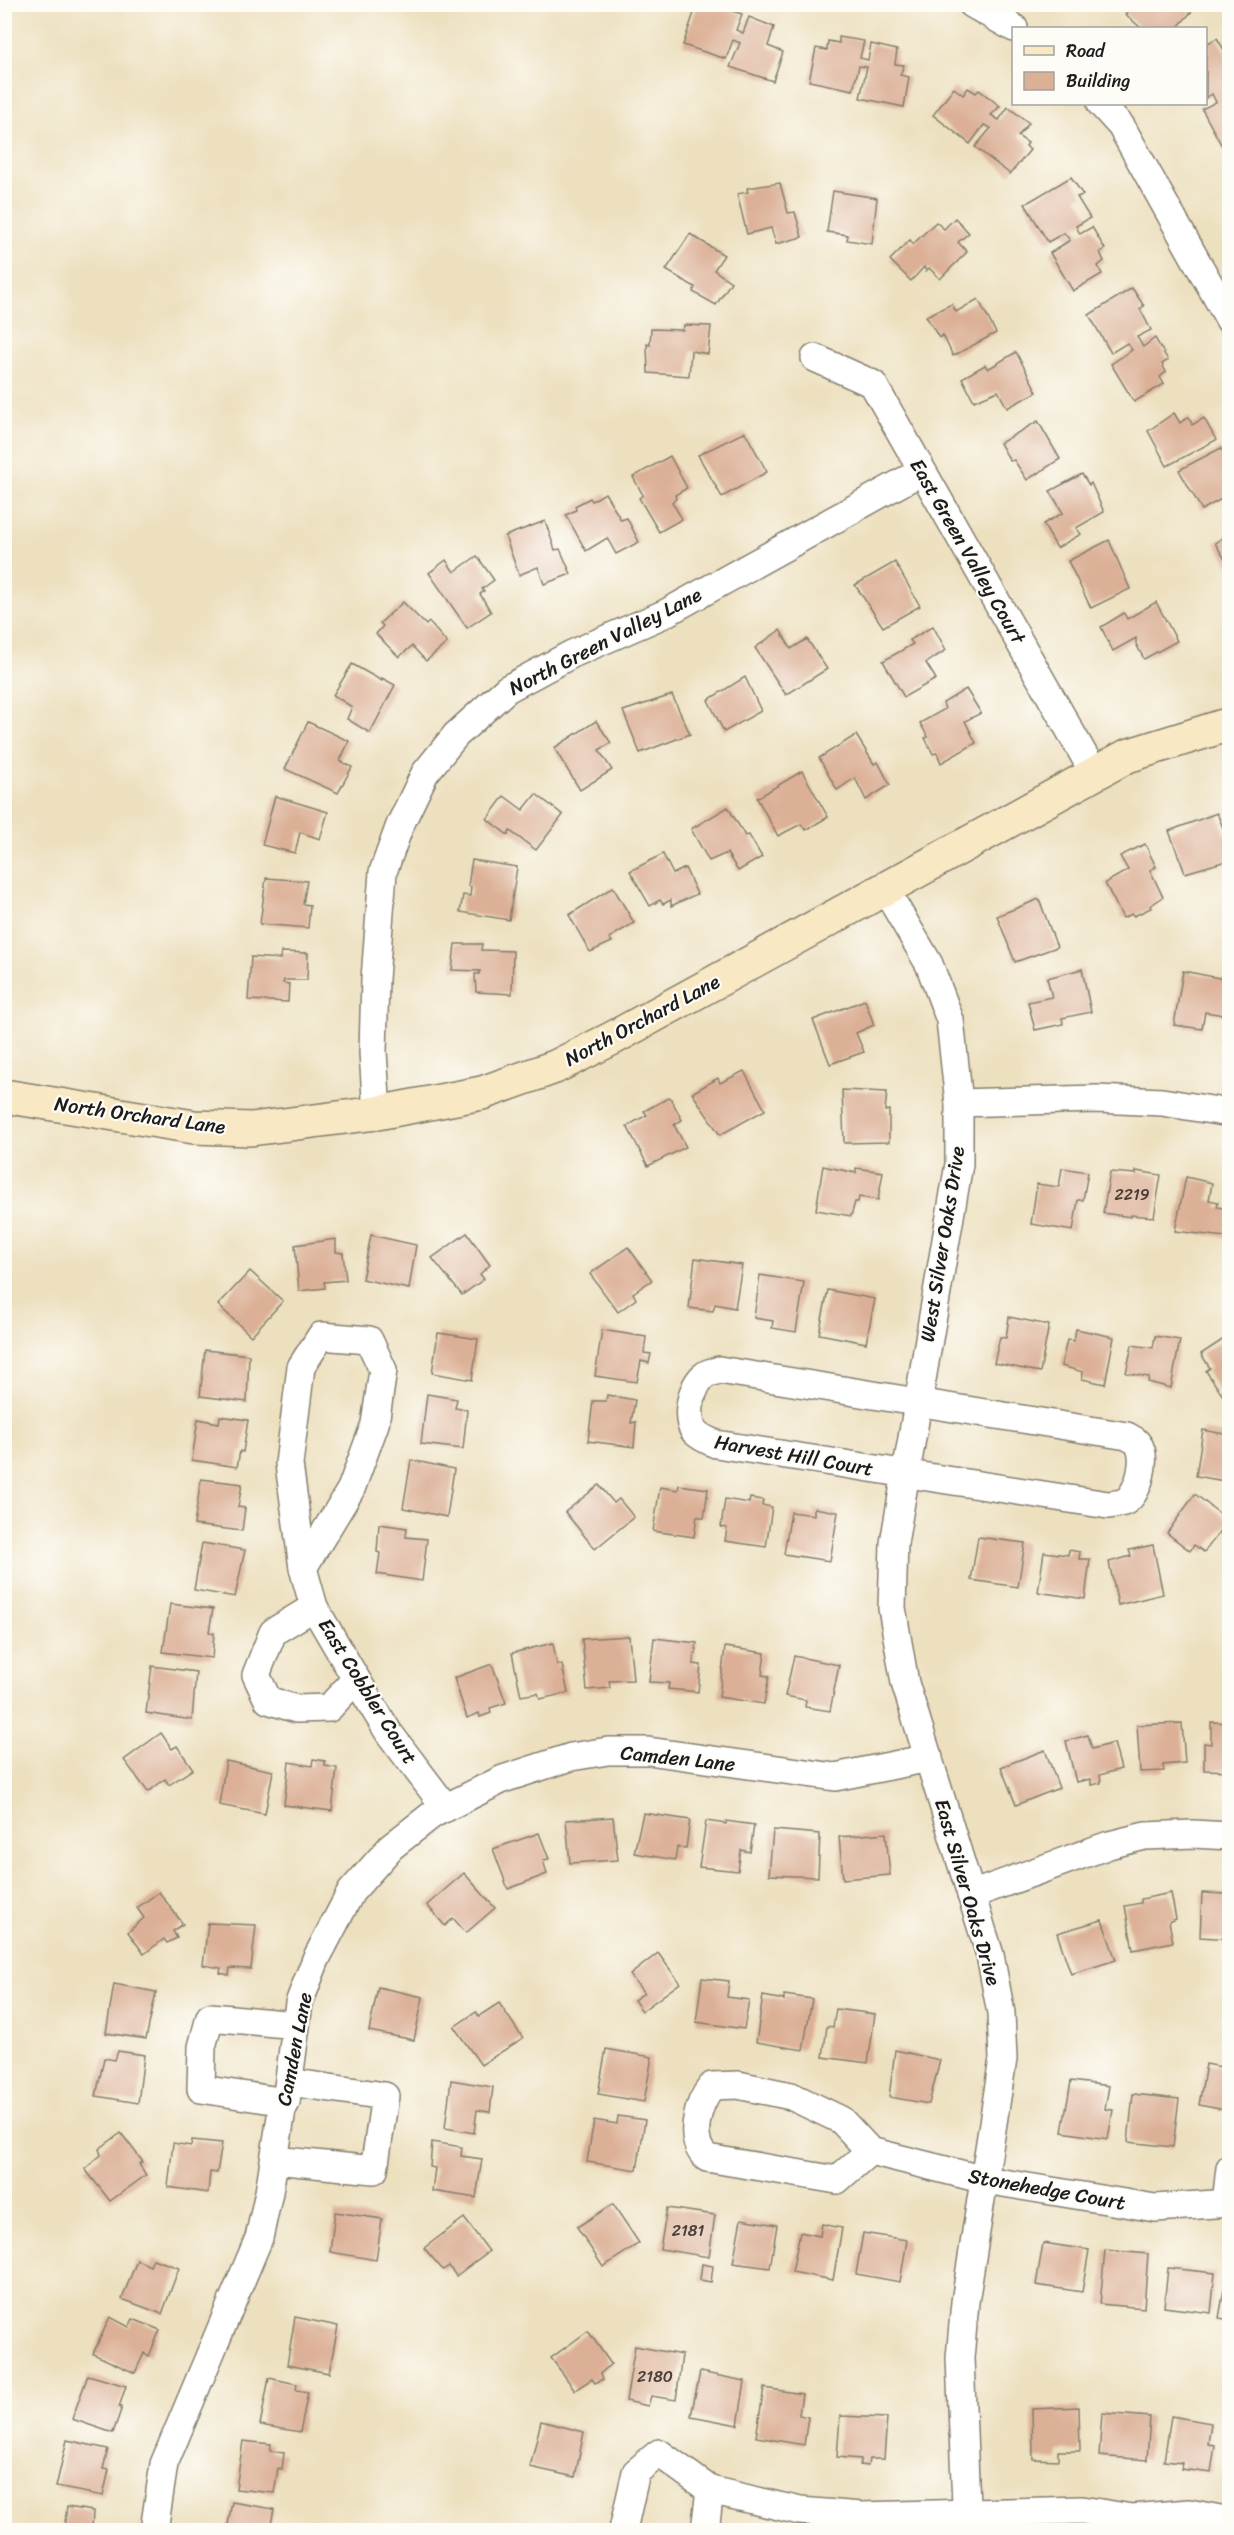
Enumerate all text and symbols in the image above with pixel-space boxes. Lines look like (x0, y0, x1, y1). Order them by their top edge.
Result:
legend (1012, 27, 1207, 105)
text: Road (1066, 35, 1106, 67)
text: Building (1066, 65, 1130, 97)
street label: East Green Valley Court (900, 452, 1036, 651)
street label: North Green Valley Lane (502, 577, 708, 705)
street label: North Orchard Lane (558, 964, 727, 1076)
street label: North Orchard Lane (52, 1086, 228, 1145)
street label: West Silver Oaks Drive (910, 1143, 975, 1344)
house number: 2219 (1114, 1180, 1150, 1209)
street label: Harvest Hill Court (712, 1424, 876, 1487)
street label: East Cobbler Court (308, 1611, 427, 1772)
street label: Camden Lane (619, 1735, 737, 1782)
street label: East Silver Oaks Drive (924, 1795, 1011, 1990)
street label: Camden Lane (266, 1989, 323, 2109)
street label: Stonehedge Court (966, 2158, 1129, 2221)
house number: 2181 (672, 2216, 704, 2245)
house number: 2180 (637, 2362, 673, 2391)

